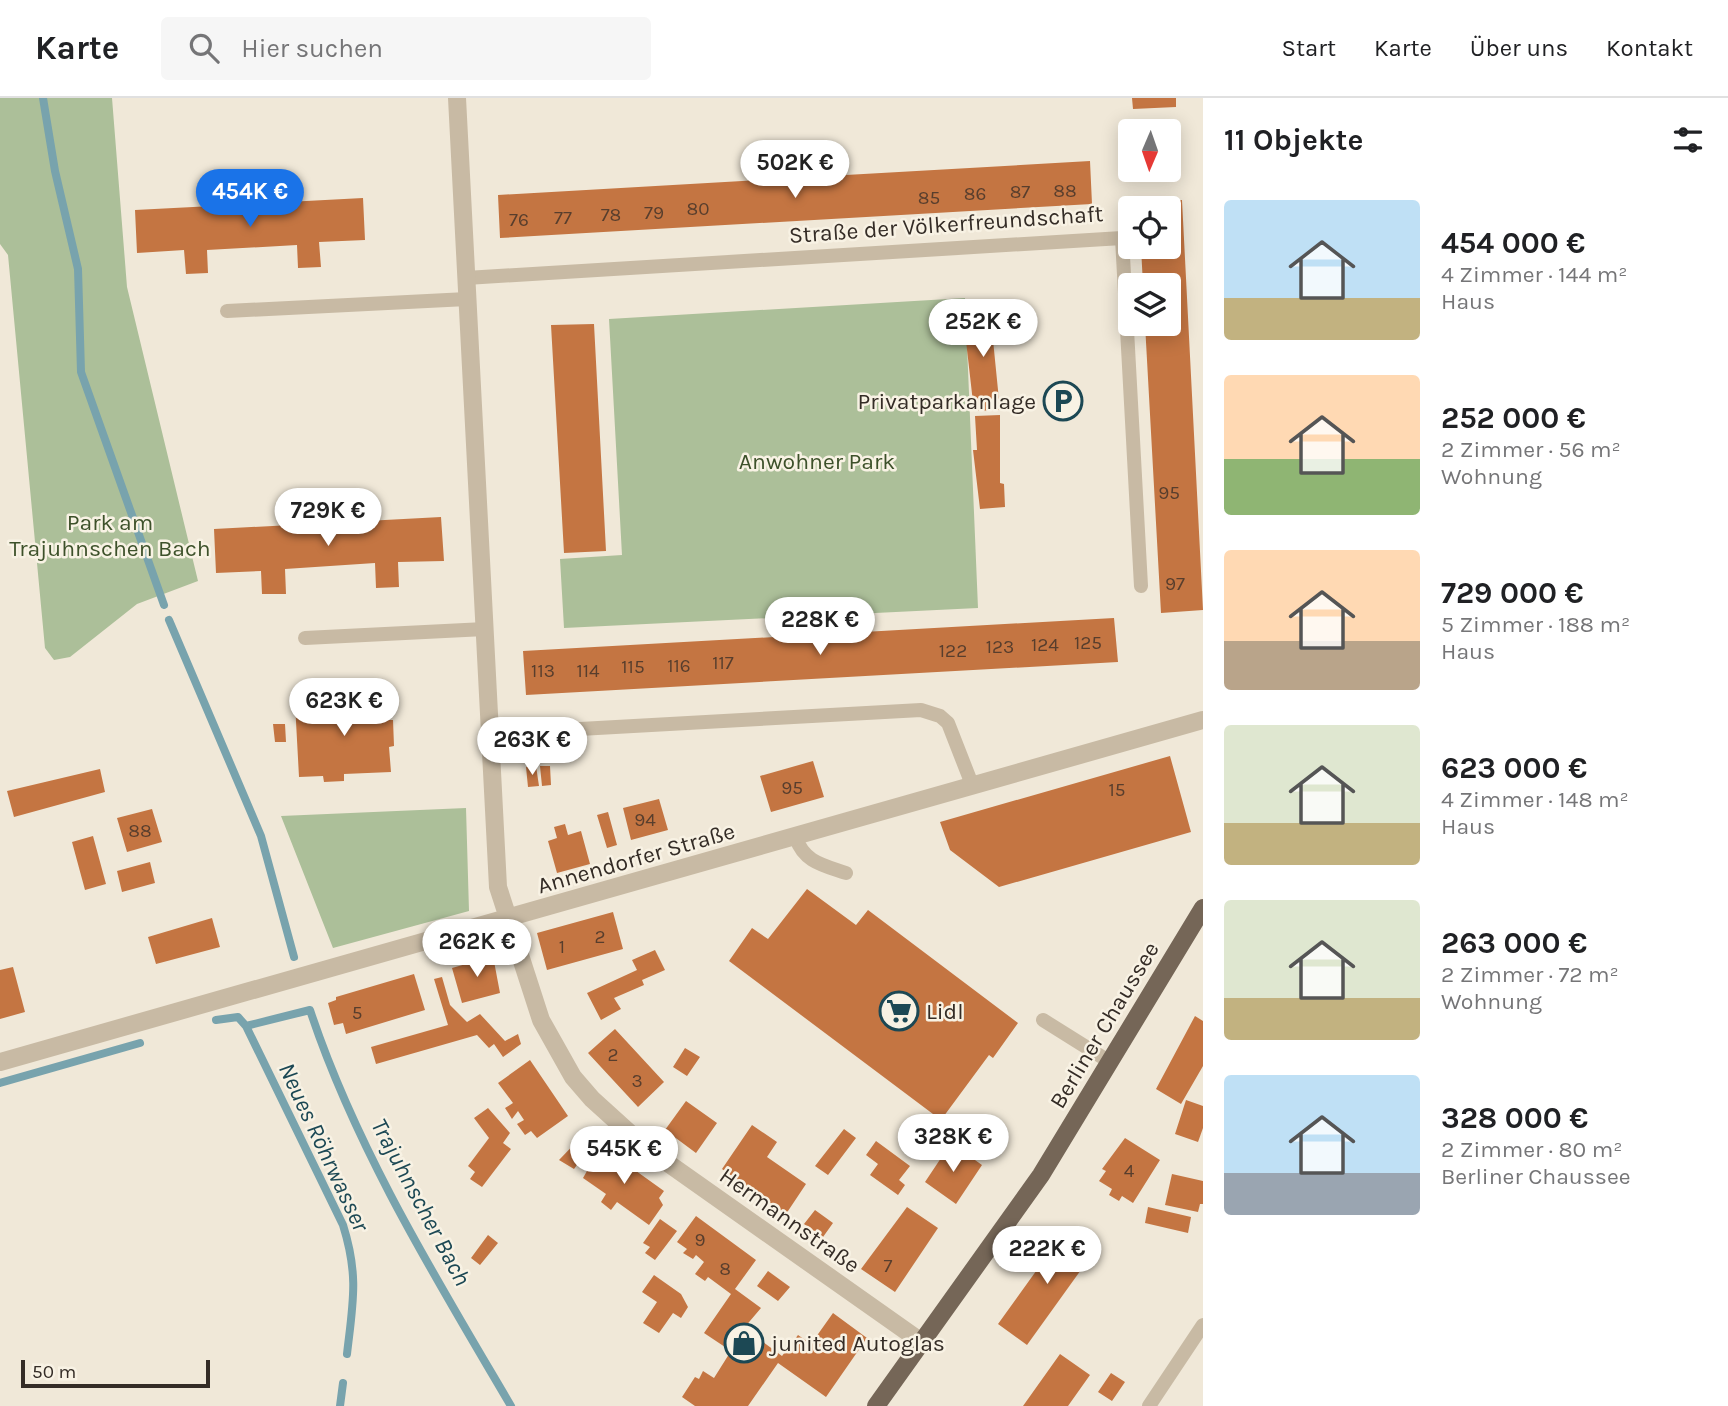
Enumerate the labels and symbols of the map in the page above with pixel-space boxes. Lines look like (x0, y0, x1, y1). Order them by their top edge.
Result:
north arrow (1118, 119, 1181, 182)
pin: 502K € (738, 140, 852, 200)
pin: 454K € (193, 170, 307, 229)
house number: 88 (1053, 180, 1077, 202)
house number: 87 (1010, 181, 1030, 203)
house number: 86 (964, 183, 986, 205)
house number: 85 (918, 187, 940, 209)
house number: 80 (687, 198, 709, 220)
street label: Straße der Völkerfreundschaft (788, 200, 1104, 249)
house number: 79 (644, 202, 664, 224)
house number: 78 (601, 204, 621, 226)
house number: 77 (554, 207, 572, 229)
house number: 76 (509, 209, 529, 231)
pin: 252K € (926, 300, 1040, 359)
parking icon: Privatparkanlage (1042, 380, 1084, 422)
place label: Privatparkanlage (857, 388, 1036, 415)
park label: Anwohner Park (739, 448, 895, 475)
house number: 95 (1158, 482, 1180, 504)
pin: 729K € (271, 489, 385, 548)
park label: Park am Trajuhnschen Bach (9, 509, 211, 562)
house number: 97 (1165, 573, 1185, 595)
pin: 228K € (763, 598, 877, 657)
house number: 125 (1074, 632, 1102, 654)
house number: 124 (1031, 634, 1059, 656)
house number: 123 (986, 636, 1014, 658)
house number: 122 (939, 640, 967, 662)
house number: 117 (712, 652, 734, 674)
house number: 116 (667, 655, 691, 677)
house number: 115 (621, 656, 645, 678)
house number: 113 (531, 660, 555, 682)
house number: 114 (576, 660, 600, 682)
pin: 623K € (287, 678, 401, 738)
pin: 263K € (475, 718, 589, 777)
house number: 95 (781, 777, 803, 799)
house number: 15 (1108, 779, 1126, 801)
house number: 94 (634, 809, 656, 831)
street label: Annendorfer Straße (534, 817, 738, 900)
house number: 88 (128, 820, 152, 842)
pin: 262K € (420, 920, 534, 979)
house number: 2 (594, 926, 606, 948)
house number: 1 (559, 936, 565, 958)
street label: Berliner Chaussee (1044, 937, 1165, 1113)
supermarket icon: Lidl (878, 990, 920, 1032)
place label: Lidl (926, 998, 964, 1025)
house number: 5 (352, 1002, 362, 1024)
house number: 2 (607, 1044, 619, 1066)
water label: Neues Röhrwasser (273, 1058, 376, 1236)
house number: 3 (631, 1070, 643, 1092)
water label: Trajuhnscher Bach (365, 1114, 477, 1290)
pin: 328K € (896, 1114, 1010, 1174)
pin: 545K € (567, 1126, 681, 1186)
house number: 4 (1124, 1160, 1135, 1182)
street label: Hermannstraße (714, 1162, 865, 1279)
pin: 222K € (990, 1226, 1104, 1286)
house number: 9 (694, 1229, 706, 1251)
house number: 7 (884, 1255, 893, 1277)
house number: 8 (719, 1258, 731, 1280)
shop icon: junited Autoglas (723, 1322, 765, 1364)
place label: junited Autoglas (769, 1330, 945, 1357)
scale bar (21, 1357, 210, 1389)

